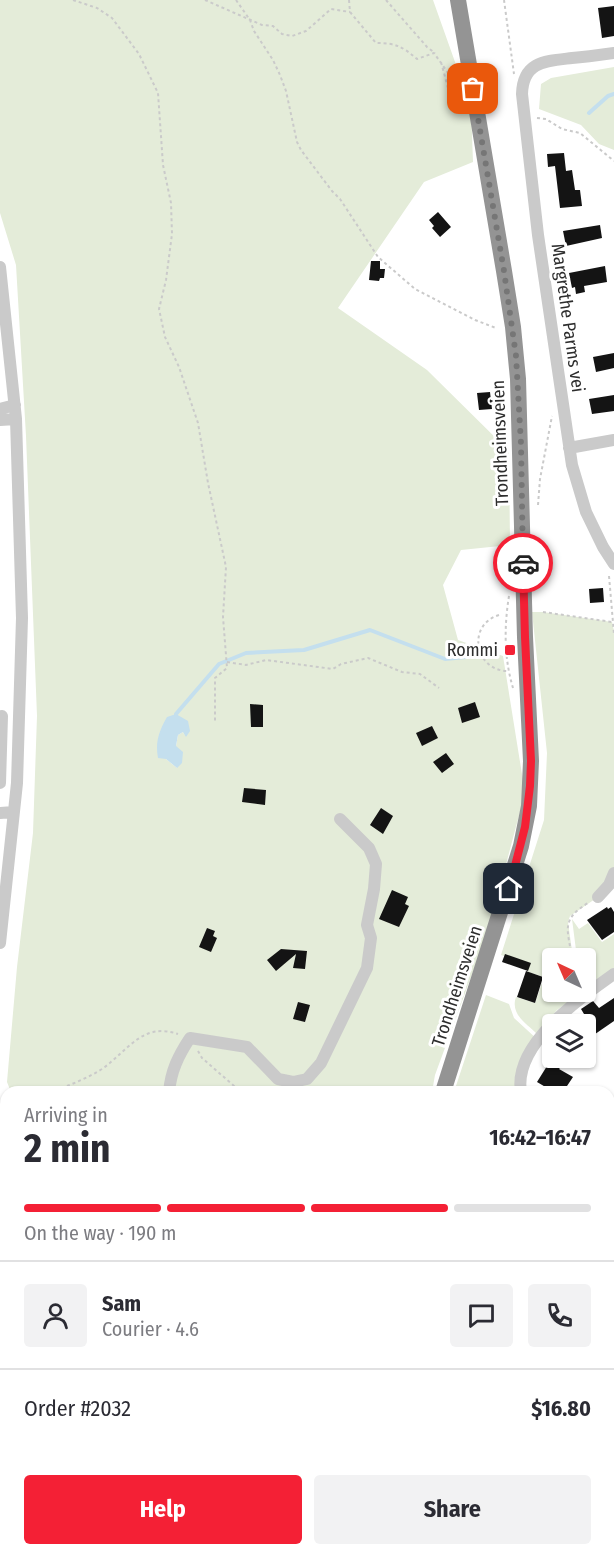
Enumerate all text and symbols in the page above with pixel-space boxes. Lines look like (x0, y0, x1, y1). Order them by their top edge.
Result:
pin (447, 63, 498, 114)
icon: bag (456, 72, 489, 105)
street label: Margrethe Parms vei (547, 242, 589, 394)
street label: Trondheimsveien (487, 380, 513, 506)
courier (493, 533, 553, 593)
icon: car (507, 547, 540, 580)
place label: Rommi (447, 639, 498, 661)
marker: Rommi (503, 643, 517, 657)
pin (483, 863, 534, 914)
icon: home (492, 872, 525, 905)
street label: Trondheimsveien (427, 923, 487, 1049)
north arrow (542, 948, 596, 1002)
map controls (542, 948, 596, 1068)
button: layers (542, 1014, 596, 1068)
text: Arriving in (24, 1103, 108, 1127)
text: 16:42–16:47 (489, 1124, 591, 1151)
text: 2 min (24, 1126, 110, 1172)
text: On the way · 190 m (24, 1221, 176, 1245)
button: person (24, 1284, 87, 1347)
button: chat (450, 1284, 513, 1347)
button: phone (528, 1284, 591, 1347)
text: Sam (102, 1290, 141, 1317)
text: Courier · 4.6 (102, 1317, 199, 1341)
text: Order #2032 (24, 1395, 131, 1422)
text: $16.80 (531, 1395, 591, 1422)
button: Help (24, 1475, 302, 1544)
button: Share (314, 1475, 591, 1544)

